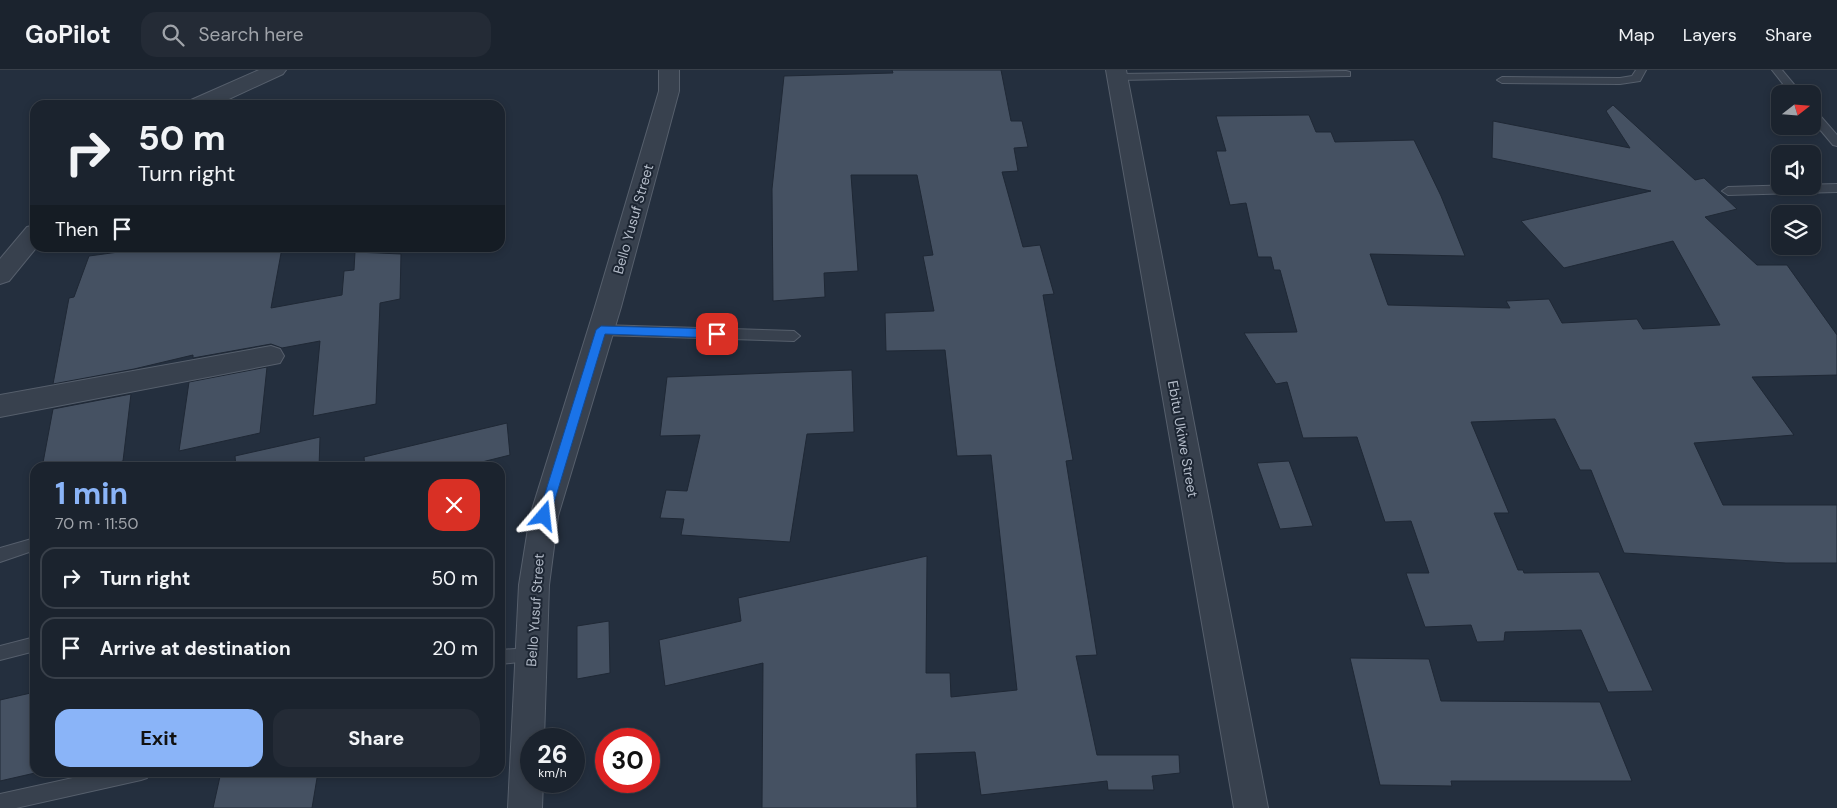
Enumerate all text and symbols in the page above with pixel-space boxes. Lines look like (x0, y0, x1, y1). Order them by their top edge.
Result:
search box (141, 12, 491, 57)
text: GoPilot (25, 19, 111, 50)
icon: search (159, 21, 187, 49)
text: Search here (199, 22, 303, 47)
text: Map (1619, 23, 1655, 47)
text: Layers (1683, 23, 1737, 47)
text: Share (1765, 23, 1812, 47)
north arrow (1771, 85, 1821, 135)
map controls (1771, 85, 1821, 255)
text: 50 m (138, 115, 226, 161)
icon: right (55, 120, 120, 185)
button: sound (1771, 145, 1821, 195)
text: Turn right (138, 159, 235, 188)
street label: Bello Yusuf Street (609, 162, 657, 276)
button: layers (1771, 205, 1821, 255)
icon: arrive (108, 215, 136, 243)
text: Then (55, 217, 98, 242)
pin (696, 313, 738, 355)
icon: arrive (703, 320, 731, 348)
street label: Ebitu Ukiwe Street (1164, 379, 1202, 499)
text: 1 min (55, 474, 128, 513)
button: close (428, 479, 480, 531)
position arrow (517, 489, 569, 541)
text: 70 m · 11:50 (55, 513, 138, 534)
street label: Bello Yusuf Street (522, 553, 548, 667)
icon: right (57, 564, 85, 592)
text: Turn right (100, 566, 190, 591)
text: 50 m (431, 566, 478, 591)
icon: arrive (57, 634, 85, 662)
text: Arrive at destination (100, 636, 291, 661)
text: 20 m (432, 636, 478, 661)
button: Exit (55, 709, 263, 767)
button: Share (273, 709, 480, 767)
speed limit sign: 30 (595, 728, 660, 793)
text: 26 (537, 738, 568, 771)
text: km/h (538, 765, 567, 781)

